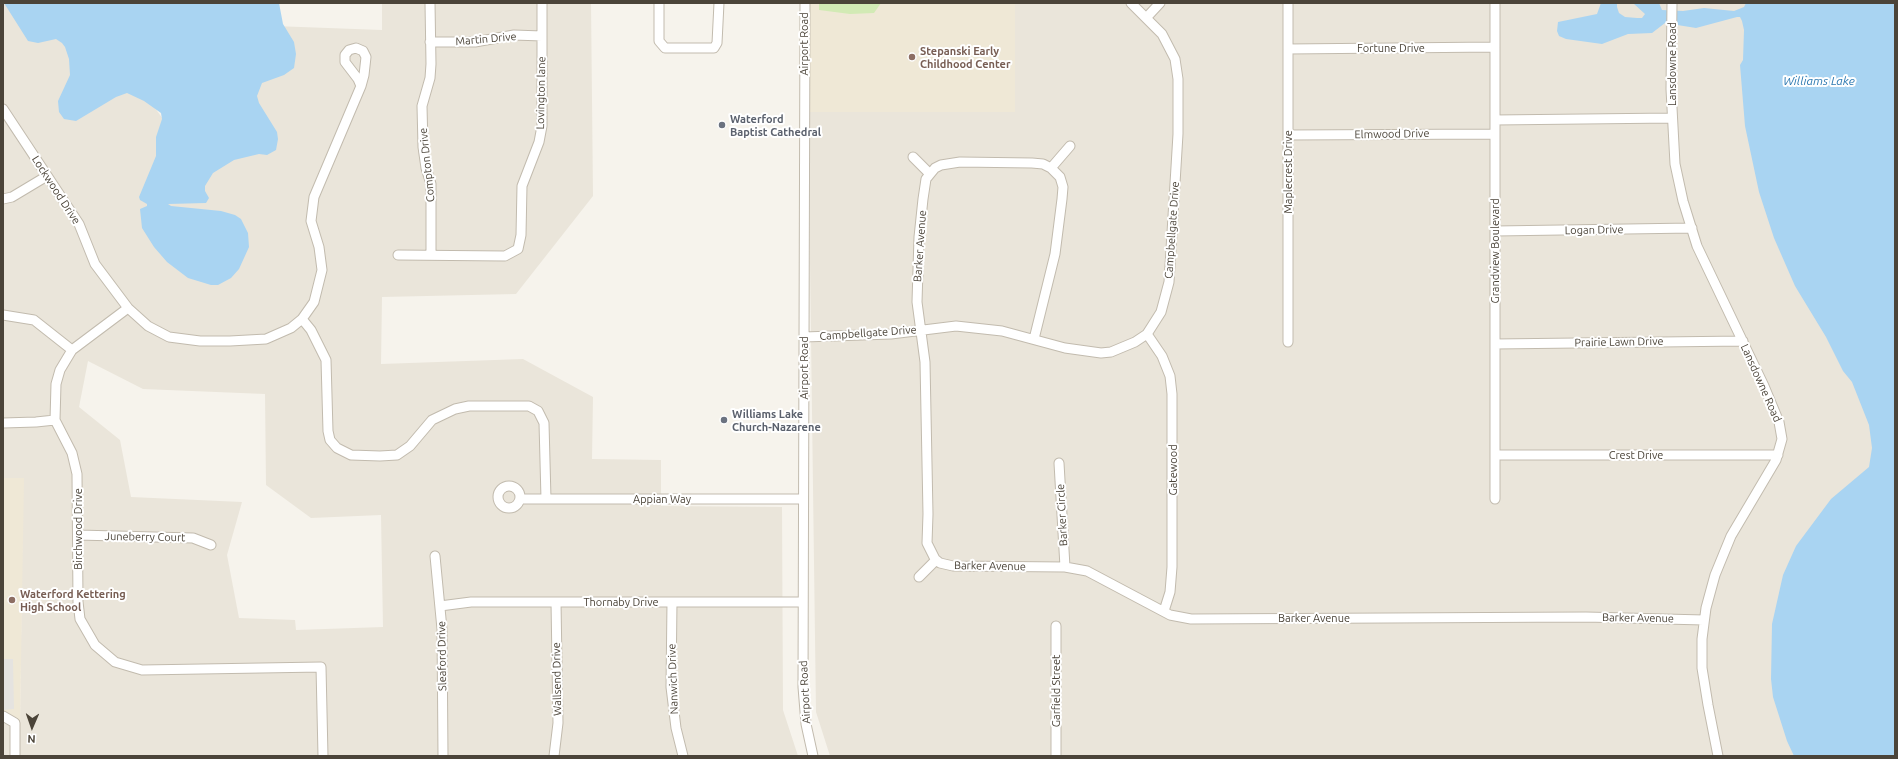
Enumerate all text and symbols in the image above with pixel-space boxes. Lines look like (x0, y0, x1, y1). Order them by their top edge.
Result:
street label: Airport Road (797, 12, 811, 76)
street label: Lansdowne Road (1665, 22, 1679, 106)
street label: Martin Drive (455, 30, 517, 48)
street label: Fortune Drive (1357, 41, 1425, 55)
place label: Stepanski Early Childhood Center (920, 44, 1010, 70)
marker: Stepanski Early Childhood Center (907, 52, 917, 62)
street label: Lovington lane (534, 56, 548, 130)
water label: Williams Lake (1783, 74, 1855, 88)
place label: Waterford Baptist Cathedral (730, 112, 821, 138)
marker: Waterford Baptist Cathedral (717, 120, 727, 130)
street label: Compton Drive (417, 127, 437, 203)
street label: Elmwood Drive (1354, 127, 1430, 141)
street label: Maplecrest Drive (1281, 130, 1295, 214)
street label: Lockwood Drive (29, 153, 83, 227)
street label: Campbellgate Drive (1162, 181, 1182, 279)
street label: Grandview Boulevard (1488, 198, 1502, 304)
street label: Barker Avenue (911, 210, 929, 282)
street label: Logan Drive (1564, 223, 1624, 237)
street label: Campbellgate Drive (819, 323, 917, 343)
street label: Prairie Lawn Drive (1574, 335, 1664, 349)
street label: Airport Road (797, 336, 811, 400)
street label: Lansdowne Road (1738, 342, 1784, 424)
place label: Williams Lake Church-Nazarene (732, 407, 821, 433)
marker: Williams Lake Church-Nazarene (719, 415, 729, 425)
street label: Gatewood (1166, 444, 1180, 496)
street label: Crest Drive (1609, 448, 1663, 462)
street label: Barker Circle (1054, 483, 1070, 547)
street label: Birchwood Drive (71, 488, 85, 570)
street label: Appian Way (633, 492, 691, 506)
street label: Juneberry Court (104, 530, 186, 544)
street label: Barker Avenue (954, 559, 1026, 573)
place label: Waterford Kettering High School (20, 587, 126, 613)
marker: Waterford Kettering High School (7, 595, 17, 605)
street label: Thornaby Drive (583, 595, 659, 609)
street label: Barker Avenue (1278, 611, 1350, 625)
street label: Barker Avenue (1602, 611, 1674, 625)
street label: Sleaford Drive (435, 621, 449, 691)
street label: Wallsend Drive (550, 642, 564, 716)
street label: Nanwich Drive (665, 643, 681, 715)
street label: Garfield Street (1049, 655, 1063, 727)
street label: Airport Road (797, 660, 813, 724)
north arrow (12, 707, 52, 747)
text: N (27, 733, 36, 745)

